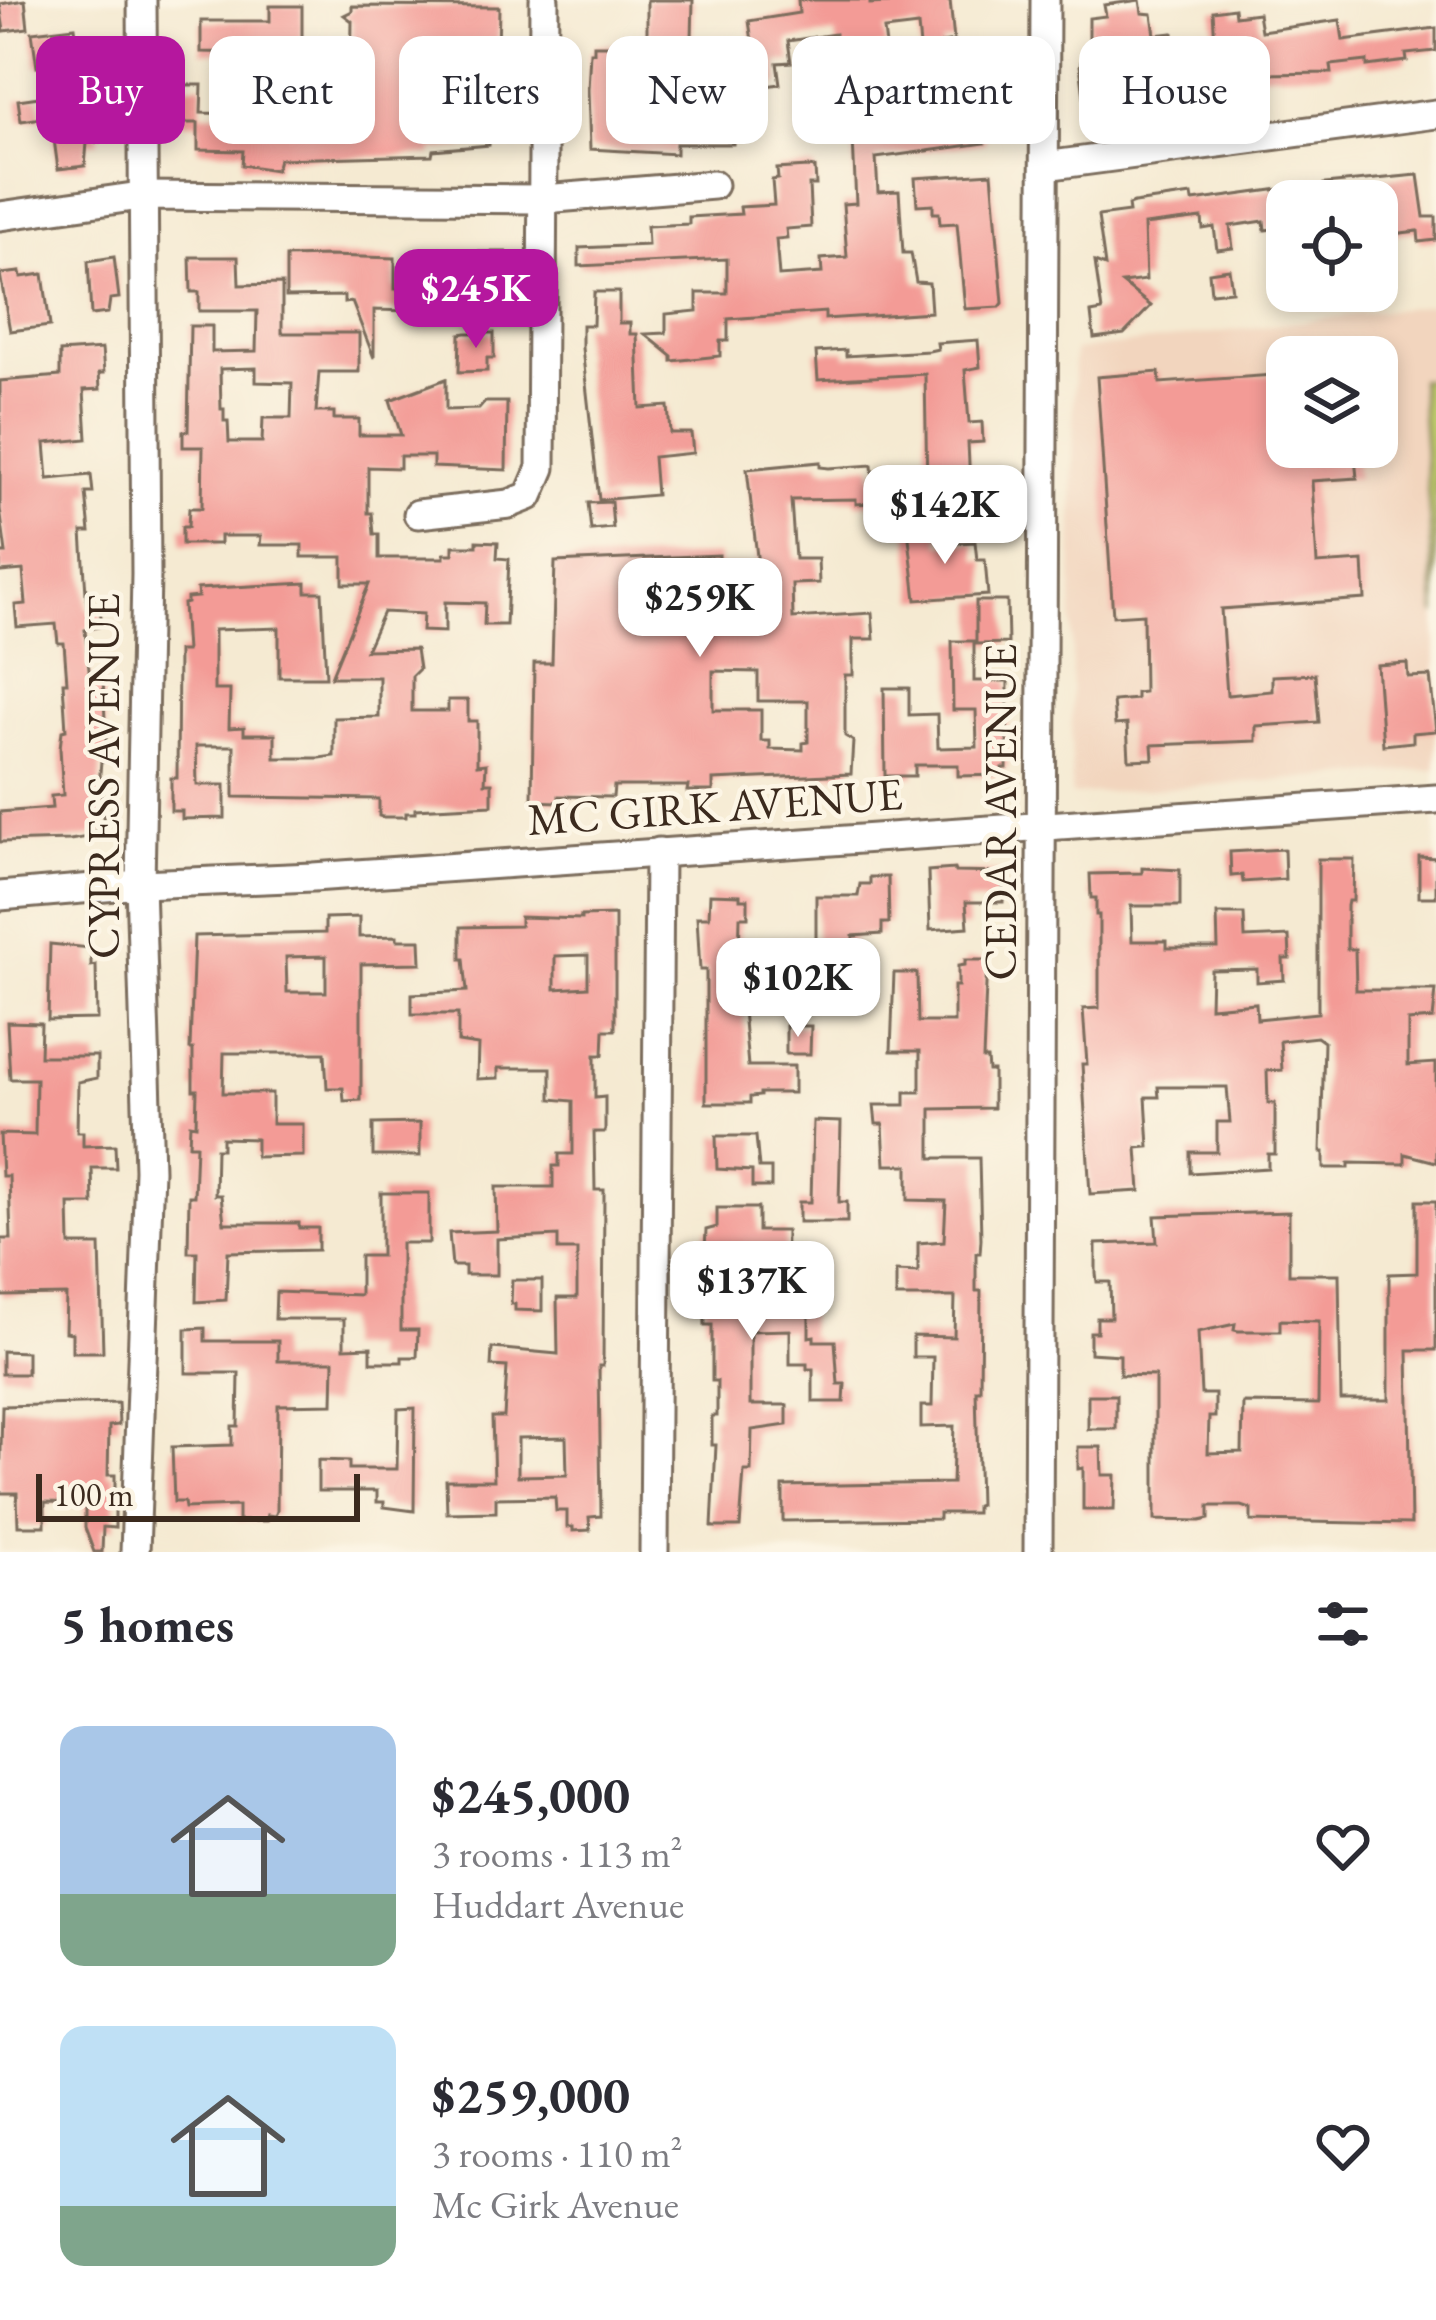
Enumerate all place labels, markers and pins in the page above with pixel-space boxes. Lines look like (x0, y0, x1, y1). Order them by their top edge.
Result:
pin: $245K (392, 249, 560, 351)
pin: $142K (861, 465, 1029, 567)
pin: $259K (616, 558, 784, 660)
pin: $102K (714, 938, 882, 1040)
pin: $137K (668, 1241, 836, 1343)

